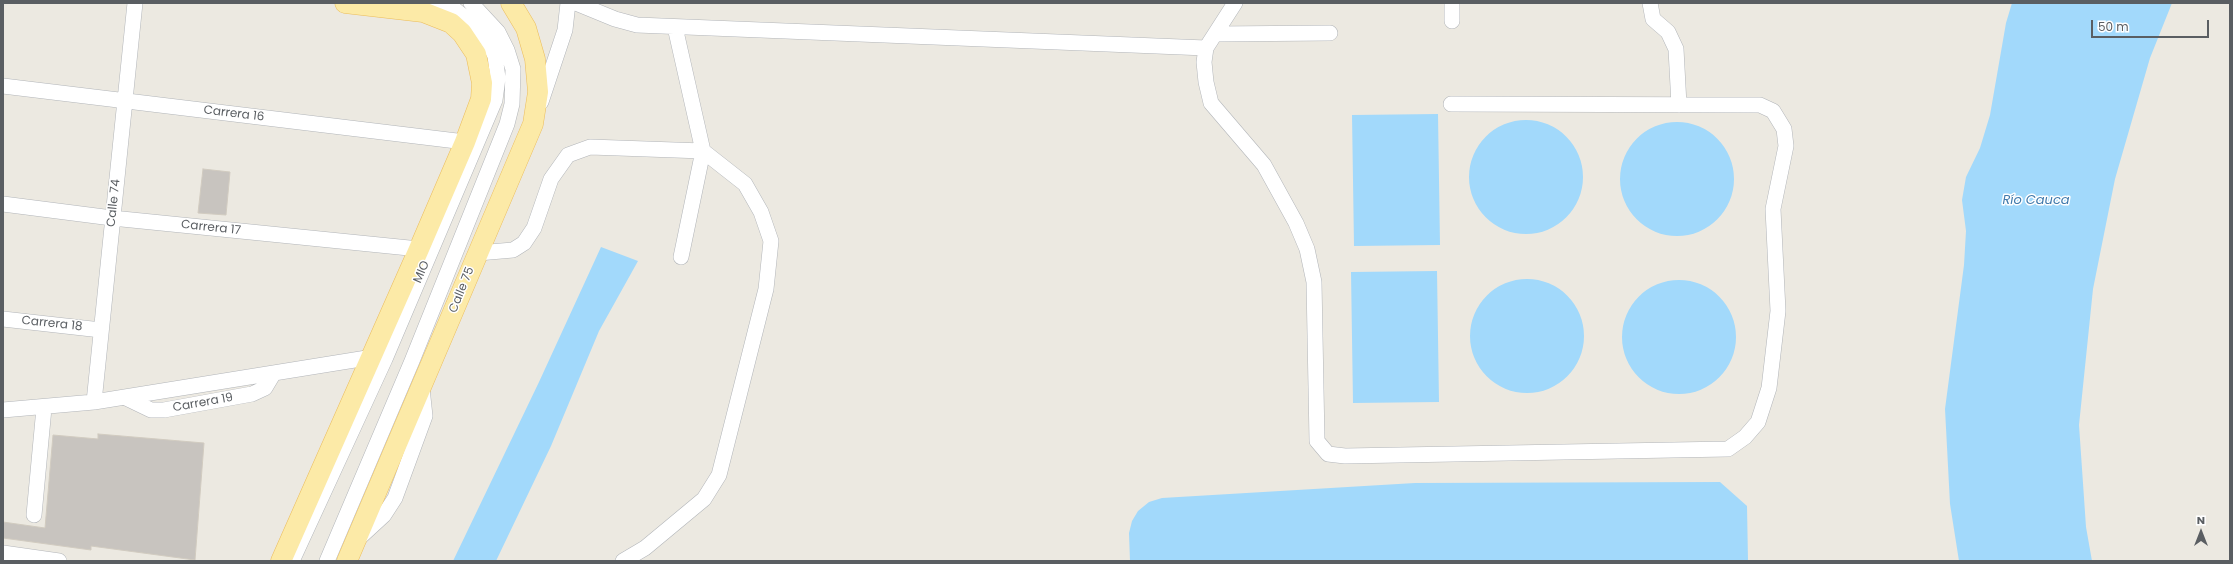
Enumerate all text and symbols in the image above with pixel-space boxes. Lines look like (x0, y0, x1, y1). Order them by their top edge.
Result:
scale bar (2093, 12, 2211, 38)
text: 50 m (2098, 18, 2129, 35)
street label: Carrera 16 (203, 103, 265, 125)
street label: Calle 74 (104, 178, 124, 228)
water label: Río Cauca (2002, 193, 2070, 209)
street label: Carrera 17 (180, 218, 242, 238)
street label: MIO (411, 259, 433, 285)
street label: Calle 75 (446, 265, 478, 315)
street label: Carrera 18 (21, 314, 83, 334)
street label: Carrera 19 (172, 391, 234, 415)
north arrow (2181, 512, 2221, 552)
text: N (2197, 512, 2205, 528)

